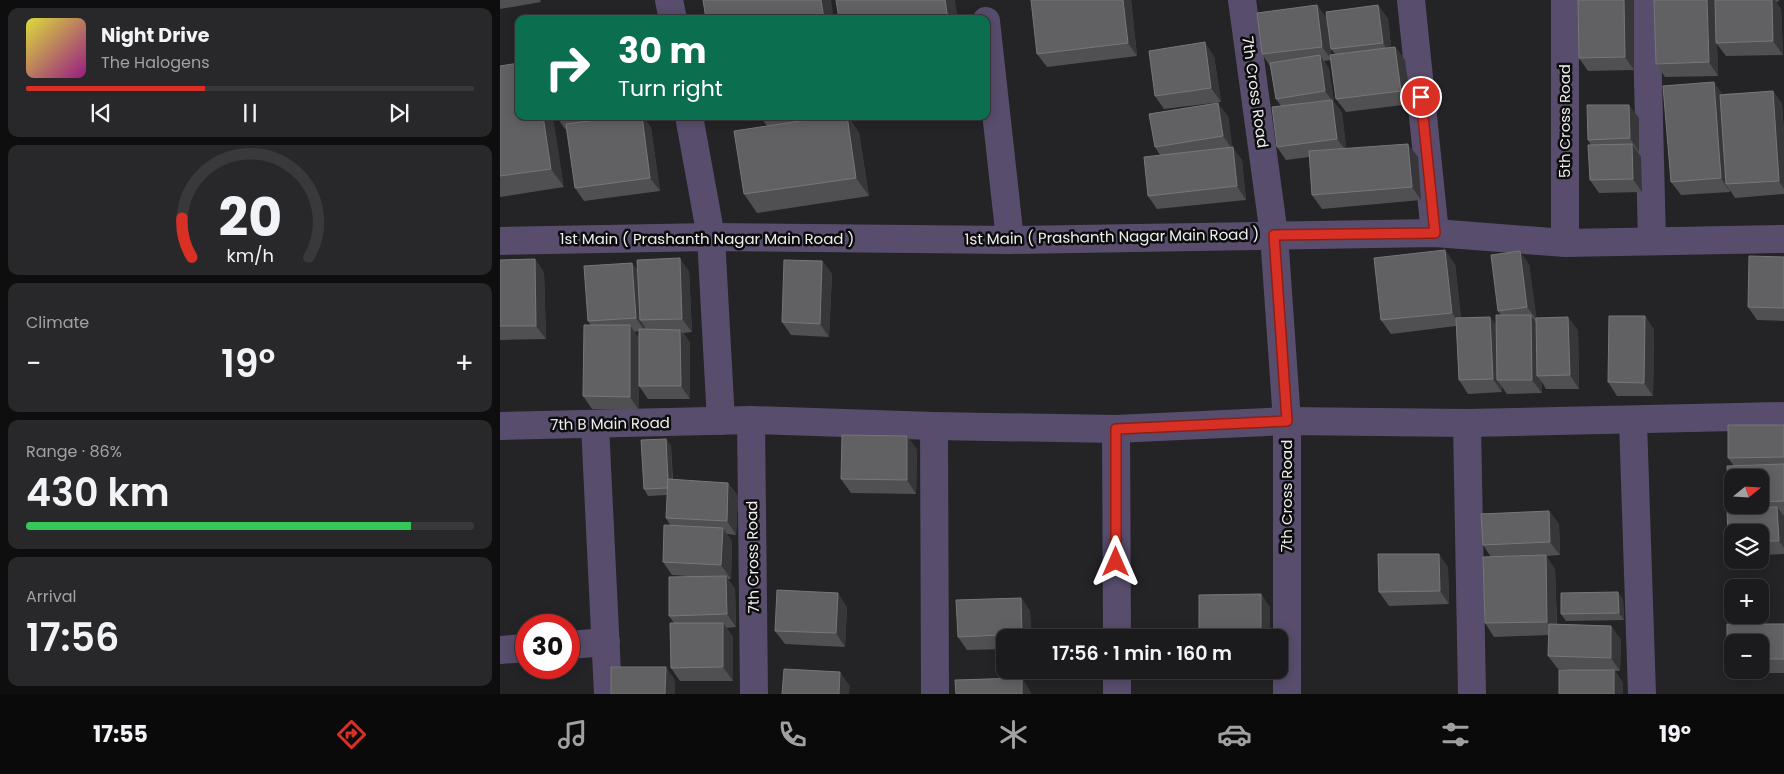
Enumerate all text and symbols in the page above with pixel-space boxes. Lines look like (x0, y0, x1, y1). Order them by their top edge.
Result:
text: Night Drive (101, 22, 210, 49)
text: 30 m (618, 26, 706, 75)
icon: right (535, 35, 600, 100)
street label: 7th Cross Road (1237, 35, 1274, 149)
text: The Halogens (101, 51, 209, 74)
street label: 5th Cross Road (1554, 64, 1575, 178)
text: Turn right (618, 73, 723, 104)
pin (1400, 76, 1442, 118)
icon: arrive (1407, 83, 1435, 111)
icon: previous (87, 99, 115, 127)
icon: pause (236, 99, 264, 127)
icon: next (385, 99, 413, 127)
text: 20 (218, 181, 282, 254)
street label: 1st Main ( Prashanth Nagar Main Road ) (965, 223, 1259, 250)
street label: 1st Main ( Prashanth Nagar Main Road ) (560, 228, 854, 249)
text: km/h (226, 243, 274, 268)
text: Climate (26, 311, 89, 334)
text: 19° (221, 337, 275, 390)
text: − (26, 344, 41, 383)
text: + (455, 344, 474, 383)
street label: 7th B Main Road (550, 412, 670, 435)
text: Range · 86% (26, 440, 122, 463)
street label: 7th Cross Road (1276, 440, 1297, 552)
text: 430 km (26, 466, 170, 519)
north arrow (1724, 469, 1769, 514)
map controls (1724, 469, 1769, 679)
street label: 7th Cross Road (741, 500, 764, 614)
button: layers (1724, 524, 1769, 569)
position arrow (1089, 535, 1141, 587)
button: + (1724, 579, 1769, 624)
text: Arrival (26, 585, 76, 608)
text: 17:56 (26, 611, 119, 664)
speed limit sign: 30 (515, 614, 580, 679)
button: − (1724, 634, 1769, 679)
text: 17:56 · 1 min · 160 m (1052, 640, 1232, 667)
icon: directions (334, 717, 369, 752)
icon: music (555, 717, 590, 752)
icon: phone (775, 717, 810, 752)
icon: climate (996, 717, 1031, 752)
icon: car (1217, 717, 1252, 752)
icon: filters (1438, 717, 1473, 752)
text: 17:55 (93, 719, 148, 750)
text: 19° (1659, 719, 1691, 750)

